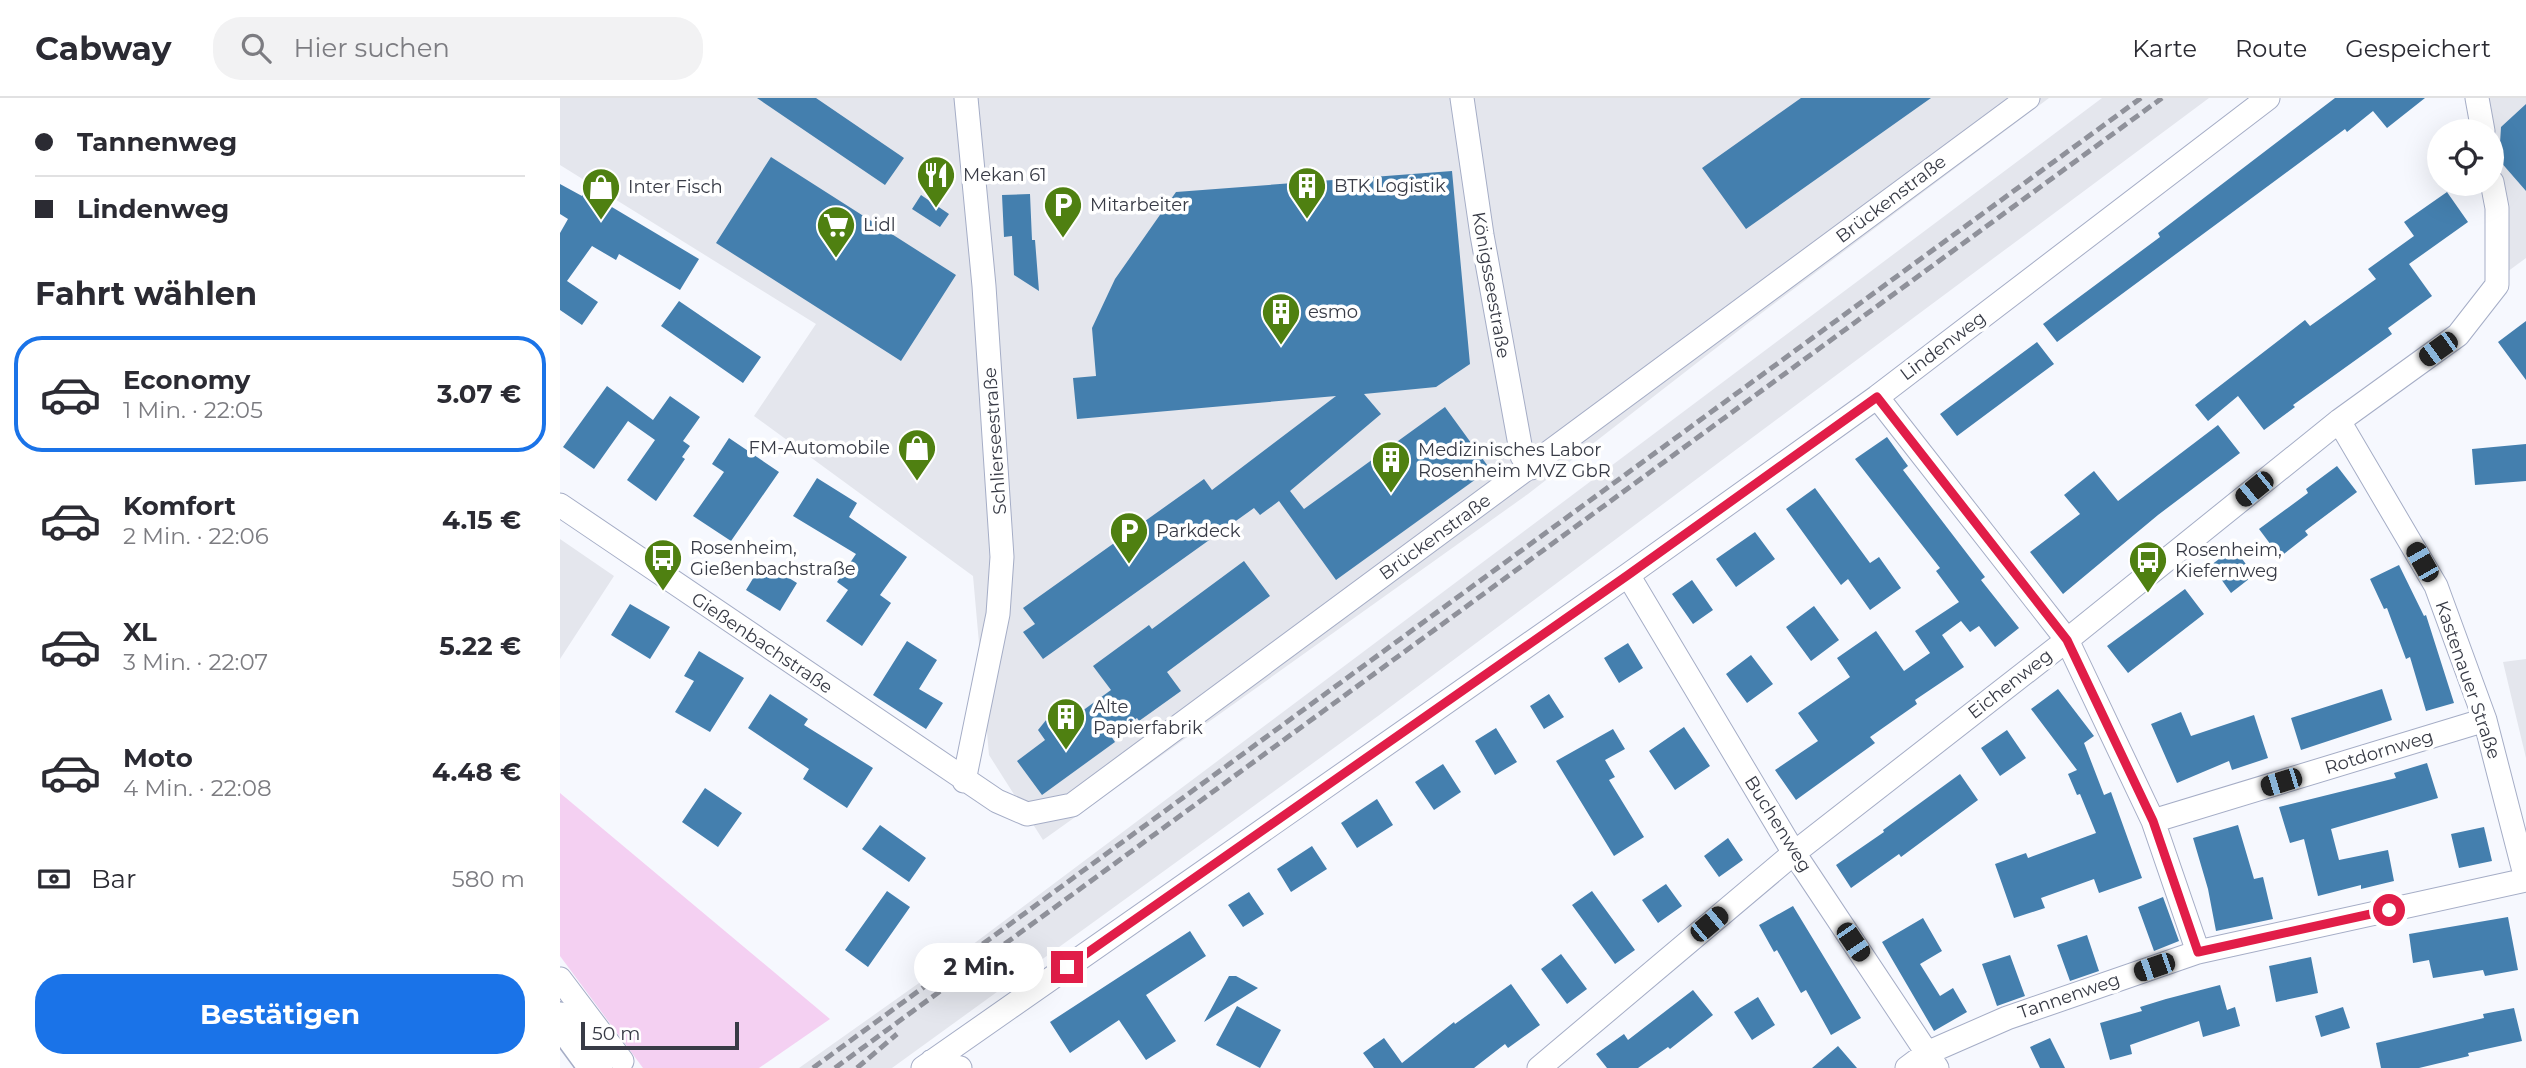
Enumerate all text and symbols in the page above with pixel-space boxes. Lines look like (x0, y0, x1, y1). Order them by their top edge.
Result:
search box (213, 17, 703, 80)
text: Cabway (35, 28, 171, 68)
icon: search (237, 29, 275, 67)
text: Hier suchen (293, 32, 450, 64)
text: Karte (2132, 34, 2197, 63)
text: Route (2235, 34, 2307, 63)
text: Gespeichert (2345, 34, 2491, 63)
map controls (2427, 119, 2504, 196)
button: locate (2427, 119, 2504, 196)
text: Tannenweg (77, 126, 237, 158)
street label: Brückenstraße (1832, 150, 1951, 248)
restaurant icon: Mekan 61 (915, 154, 957, 209)
place label: Mekan 61 (963, 164, 1047, 186)
building icon: BTK Logistik (1286, 165, 1328, 220)
shop icon: Inter Fisch (580, 166, 622, 221)
place label: BTK Logistik (1334, 175, 1446, 197)
place label: Inter Fisch (628, 176, 723, 198)
parking icon: Mitarbeiter (1042, 184, 1084, 239)
text: Lindenweg (77, 193, 229, 225)
place label: Mitarbeiter (1090, 194, 1189, 216)
supermarket icon: Lidl (815, 204, 857, 259)
street label: Königsseestraße (1467, 210, 1515, 360)
place label: Lidl (863, 214, 896, 236)
text: Fahrt wählen (35, 274, 257, 313)
building icon: esmo (1260, 291, 1302, 346)
place label: esmo (1308, 301, 1358, 323)
street label: Lindenweg (1896, 307, 1990, 385)
car (2415, 328, 2462, 370)
icon: car (39, 363, 102, 426)
text: Economy (123, 364, 250, 396)
street label: Schlierseestraße (979, 366, 1011, 515)
text: 3.07 € (437, 378, 521, 410)
text: 1 Min. · 22:05 (123, 396, 263, 424)
shop icon: FM-Automobile (896, 427, 938, 482)
place label: FM-Automobile (749, 437, 890, 459)
building icon: Medizinisches Labor Rosenheim MVZ GbR (1370, 439, 1412, 494)
place label: Medizinisches Labor Rosenheim MVZ GbR (1418, 439, 1611, 482)
car (2232, 468, 2277, 510)
icon: car (39, 489, 102, 552)
street label: Brückenstraße (1375, 489, 1495, 585)
text: Komfort (123, 490, 236, 522)
text: 4.15 € (442, 504, 521, 536)
parking icon: Parkdeck (1108, 510, 1150, 565)
place label: Parkdeck (1156, 520, 1241, 542)
text: 2 Min. · 22:06 (123, 522, 269, 550)
bus stop icon: Rosenheim, Gießenbachstraße (642, 537, 684, 592)
place label: Rosenheim, Gießenbachstraße (690, 537, 856, 580)
bus stop icon: Rosenheim, Kiefernweg (2127, 539, 2169, 594)
place label: Rosenheim, Kiefernweg (2175, 539, 2282, 582)
car (2403, 539, 2442, 585)
street label: Gießenbachstraße (687, 588, 837, 699)
street label: Kastenauer Straße (2431, 598, 2505, 762)
icon: car (39, 615, 102, 678)
text: XL (123, 616, 157, 648)
text: 5.22 € (439, 630, 521, 662)
street label: Eichenweg (1964, 644, 2056, 724)
text: 3 Min. · 22:07 (123, 648, 268, 676)
building icon: Alte Papierfabrik (1045, 696, 1087, 751)
place label: Alte Papierfabrik (1093, 696, 1203, 739)
street label: Rotdornweg (2322, 725, 2436, 779)
icon: car (39, 741, 102, 804)
text: Moto (123, 742, 193, 774)
text: 4.48 € (432, 756, 521, 788)
car (2258, 766, 2305, 798)
street label: Buchenweg (1740, 772, 1816, 876)
text: 4 Min. · 22:08 (123, 774, 272, 802)
icon: cash (35, 860, 73, 898)
text: Bar (91, 863, 136, 895)
text: 580 m (452, 865, 525, 893)
route start (2373, 894, 2405, 926)
car (1687, 902, 1732, 946)
car (1833, 919, 1874, 965)
callout: 2 Min. (913, 942, 1042, 992)
car (2131, 950, 2178, 984)
route end (1051, 951, 1083, 983)
text: 2 Min. (944, 953, 1014, 981)
street label: Tannenweg (2015, 968, 2123, 1024)
button: Bestätigen (35, 974, 525, 1054)
scale bar (581, 1019, 738, 1051)
text: 50 m (592, 1022, 640, 1045)

